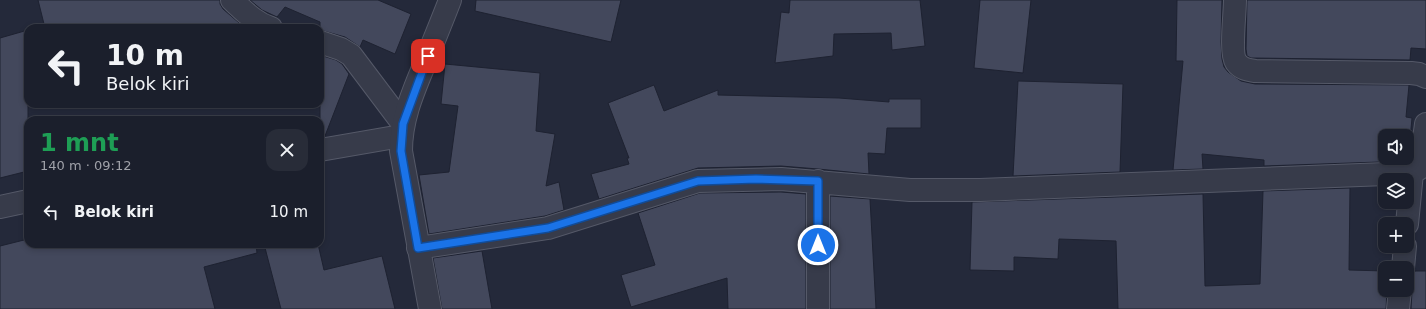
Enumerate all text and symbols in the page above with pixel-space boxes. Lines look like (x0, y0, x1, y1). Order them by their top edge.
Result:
text: 10 m (106, 39, 184, 72)
pin (411, 39, 445, 73)
icon: left (40, 40, 92, 92)
icon: arrive (417, 45, 439, 67)
text: Belok kiri (106, 73, 189, 94)
text: 1 mnt (40, 129, 119, 157)
button: close (266, 129, 308, 171)
map controls (1378, 129, 1414, 297)
button: sound (1378, 129, 1414, 165)
text: 140 m · 09:12 (40, 158, 131, 173)
button: layers (1378, 173, 1414, 209)
icon: left (40, 201, 62, 223)
text: Belok kiri (74, 203, 154, 221)
text: 10 m (270, 203, 308, 221)
button: + (1378, 217, 1414, 253)
position arrow (797, 224, 839, 266)
button: − (1378, 261, 1414, 297)

